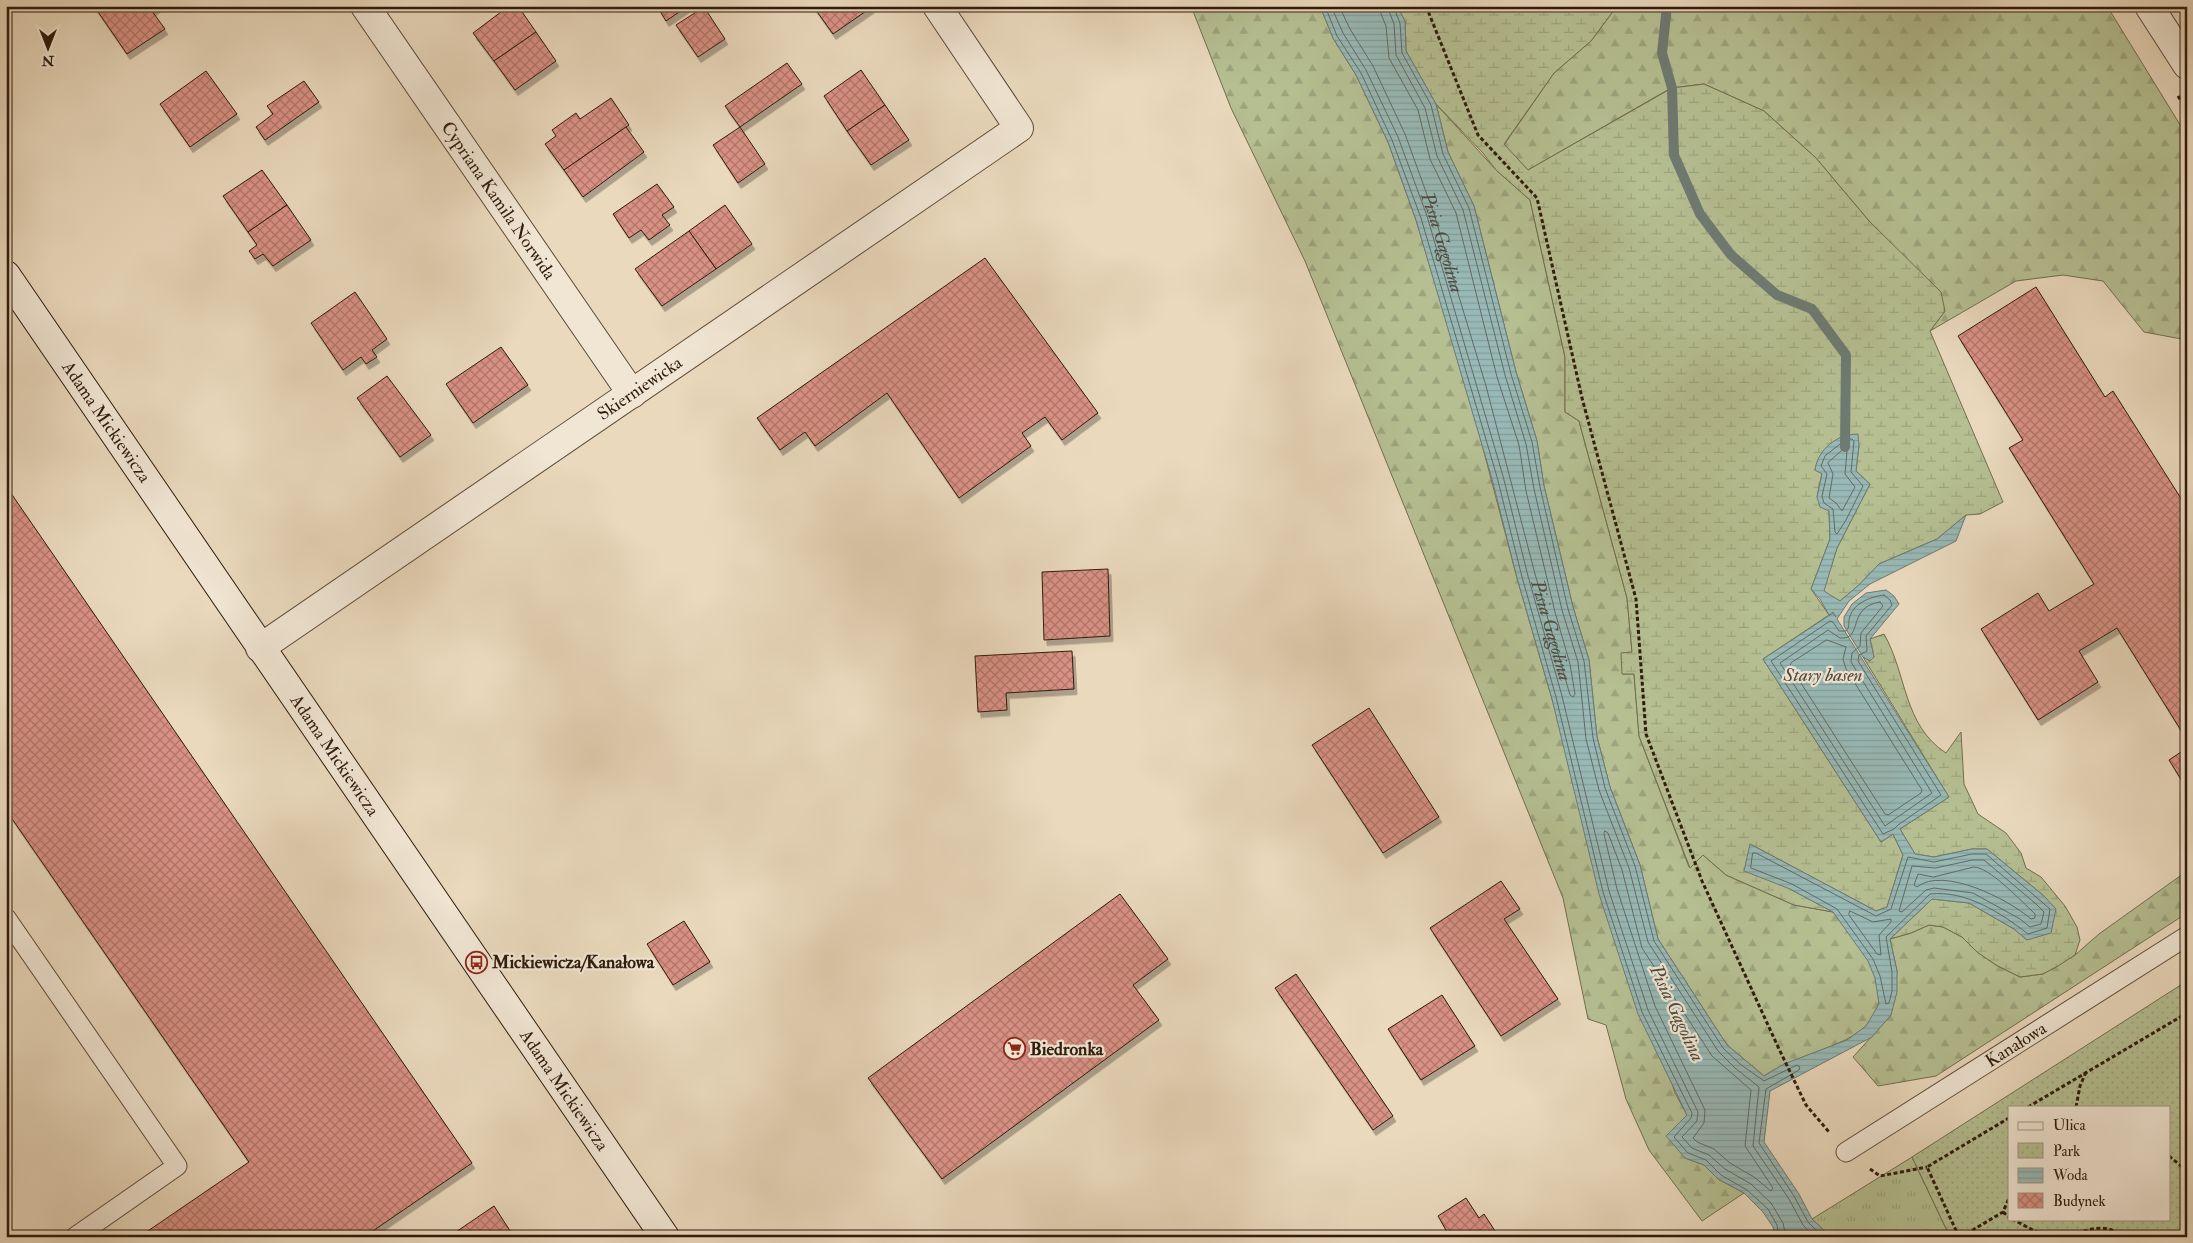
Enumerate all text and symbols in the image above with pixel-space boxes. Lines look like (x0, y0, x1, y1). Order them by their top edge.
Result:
north arrow (22, 22, 72, 72)
text: N (41, 52, 55, 69)
street label: Cypriana Kamila Norwida (436, 117, 562, 285)
water label: Pisia Gągolina (1415, 188, 1469, 296)
street label: Skierniewicka (593, 350, 687, 425)
street label: Adama Mickiewicza (56, 356, 157, 488)
water label: Pisia Gągolina (1525, 576, 1577, 684)
water label: Stary basen (1782, 663, 1863, 687)
street label: Adama Mickiewicza (285, 689, 385, 821)
bus stop icon: Mickiewicza/Kanałowa (464, 950, 488, 974)
place label: Mickiewicza/Kanałowa (491, 951, 655, 974)
water label: Pisia Gągolina (1644, 960, 1710, 1065)
street label: Kanałowa (1981, 1016, 2051, 1072)
street label: Adama Mickiewicza (514, 1024, 614, 1156)
supermarket icon: Biedronka (1002, 1037, 1026, 1061)
place label: Biedronka (1030, 1038, 1104, 1061)
legend (2008, 1106, 2170, 1220)
text: Ulica (2053, 1116, 2086, 1135)
text: Park (2053, 1142, 2080, 1161)
text: Woda (2052, 1166, 2089, 1185)
text: Budynek (2053, 1192, 2106, 1211)

